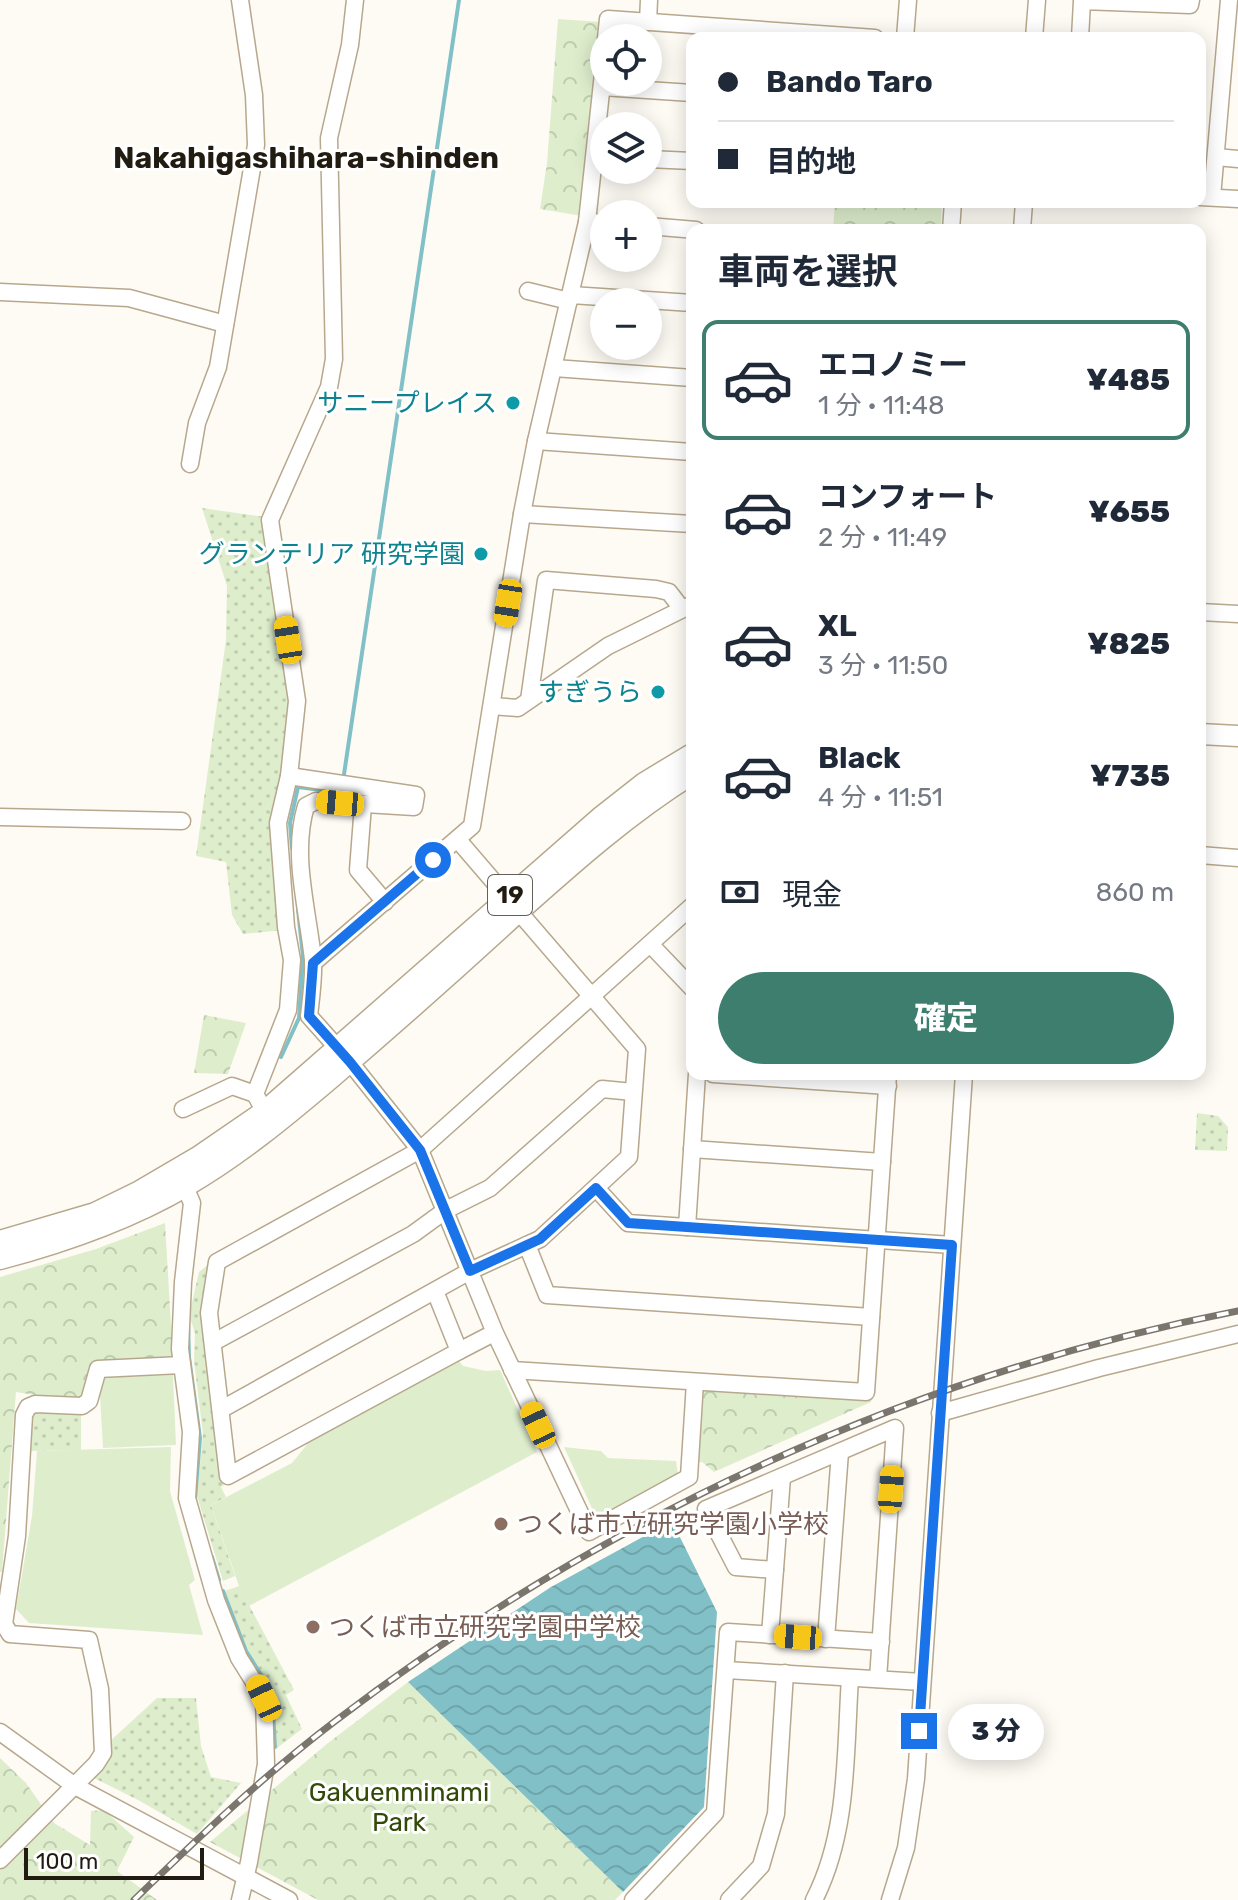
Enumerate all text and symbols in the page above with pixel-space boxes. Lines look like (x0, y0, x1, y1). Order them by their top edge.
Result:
map controls (590, 24, 662, 360)
button: locate (590, 24, 662, 96)
text: Bando Taro (766, 64, 933, 100)
button: layers (590, 112, 662, 184)
district label: Nakahigashihara-shinden (113, 140, 499, 176)
text: 目的地 (766, 144, 856, 180)
button: + (590, 200, 662, 272)
text: 車両を選択 (718, 250, 898, 293)
button: − (590, 288, 662, 360)
icon: car (722, 344, 794, 416)
text: エコノミー (818, 347, 968, 383)
text: ¥485 (1086, 362, 1170, 398)
place label: サニープレイス (317, 388, 497, 419)
text: 1 分 · 11:48 (818, 390, 944, 421)
marker: サニープレイス (504, 394, 522, 412)
icon: car (722, 476, 794, 548)
text: コンフォート (818, 479, 997, 515)
text: ¥655 (1088, 494, 1170, 530)
text: 2 分 · 11:49 (818, 522, 947, 553)
place label: グランテリア 研究学園 (199, 539, 465, 570)
marker: グランテリア 研究学園 (472, 545, 490, 563)
car (492, 577, 524, 629)
icon: car (722, 608, 794, 680)
text: XL (818, 608, 857, 644)
car (272, 614, 304, 666)
text: ¥825 (1087, 626, 1170, 662)
text: 3 分 · 11:50 (818, 650, 948, 681)
place label: すぎうら (538, 677, 642, 708)
marker: すぎうら (649, 683, 667, 701)
icon: car (722, 740, 794, 812)
text: Black (818, 740, 901, 776)
text: ¥735 (1090, 758, 1170, 794)
text: 4 分 · 11:51 (818, 782, 943, 813)
car (315, 789, 365, 817)
route start (415, 842, 451, 878)
icon: cash (718, 870, 762, 914)
road number: 19 (488, 875, 532, 915)
text: 現金 (782, 877, 842, 913)
text: 860 m (1096, 877, 1174, 908)
button: 確定 (718, 972, 1174, 1064)
car (517, 1398, 559, 1452)
car (877, 1464, 905, 1514)
place label: つくば市立研究学園小学校 (517, 1509, 829, 1540)
marker: つくば市立研究学園小学校 (492, 1515, 510, 1533)
place label: つくば市立研究学園中学校 (329, 1612, 641, 1643)
marker: つくば市立研究学園中学校 (304, 1618, 322, 1636)
car (773, 1623, 823, 1651)
car (243, 1671, 285, 1725)
callout: 3 分 (947, 1703, 1043, 1759)
route end (901, 1713, 937, 1749)
text: 3 分 (972, 1716, 1020, 1747)
park label: Gakuenminami Park (309, 1777, 489, 1838)
scale bar (24, 1844, 204, 1880)
text: 100 m (36, 1848, 98, 1875)

